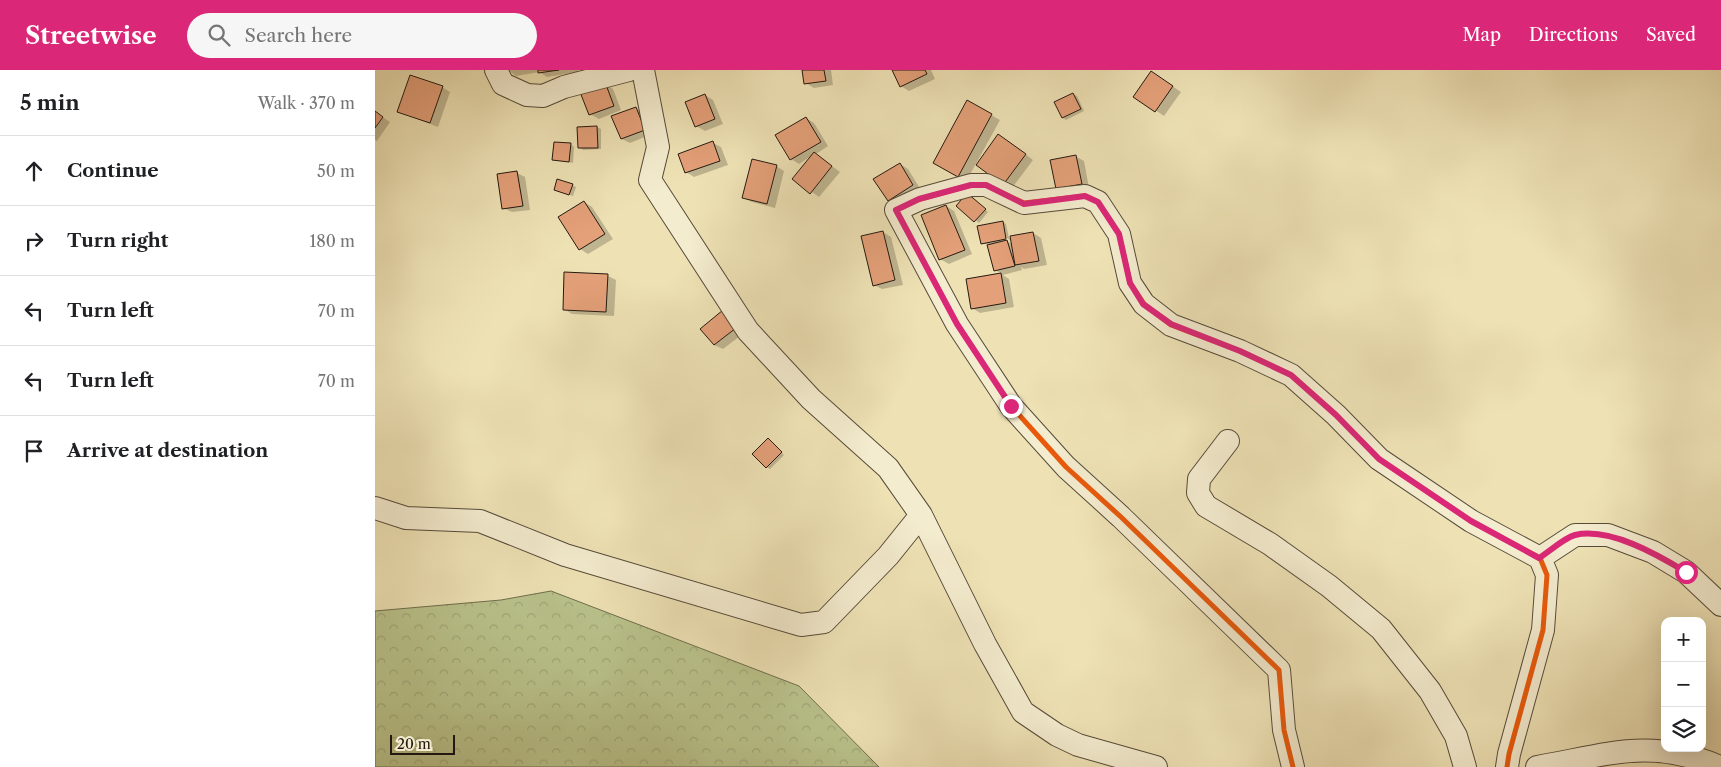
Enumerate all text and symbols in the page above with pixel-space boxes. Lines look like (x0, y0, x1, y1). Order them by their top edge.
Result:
search box (187, 13, 537, 58)
text: Streetwise (25, 21, 157, 50)
icon: search (205, 21, 233, 49)
text: Search here (245, 24, 352, 47)
text: Map (1462, 24, 1501, 46)
text: Directions (1529, 24, 1618, 46)
text: Saved (1646, 24, 1696, 46)
text: 5 min (20, 90, 80, 115)
text: Walk · 370 m (258, 93, 355, 113)
icon: ahead (20, 157, 48, 185)
text: Continue (67, 159, 159, 182)
text: 50 m (317, 161, 355, 181)
icon: right (20, 227, 48, 255)
text: Turn right (67, 229, 168, 252)
text: 180 m (309, 231, 355, 251)
icon: left (20, 297, 48, 325)
text: Turn left (67, 299, 154, 322)
text: 70 m (318, 301, 355, 321)
icon: left (20, 367, 48, 395)
text: Turn left (67, 369, 154, 392)
text: 70 m (318, 371, 355, 391)
route end (1000, 395, 1023, 418)
icon: arrive (20, 437, 48, 465)
text: Arrive at destination (67, 439, 268, 462)
route start (1675, 561, 1698, 584)
map controls (1661, 617, 1706, 752)
button: + (1661, 617, 1706, 662)
button: − (1661, 662, 1706, 707)
button: layers (1661, 707, 1706, 752)
scale bar (390, 732, 455, 755)
text: 20 m (397, 735, 431, 753)

